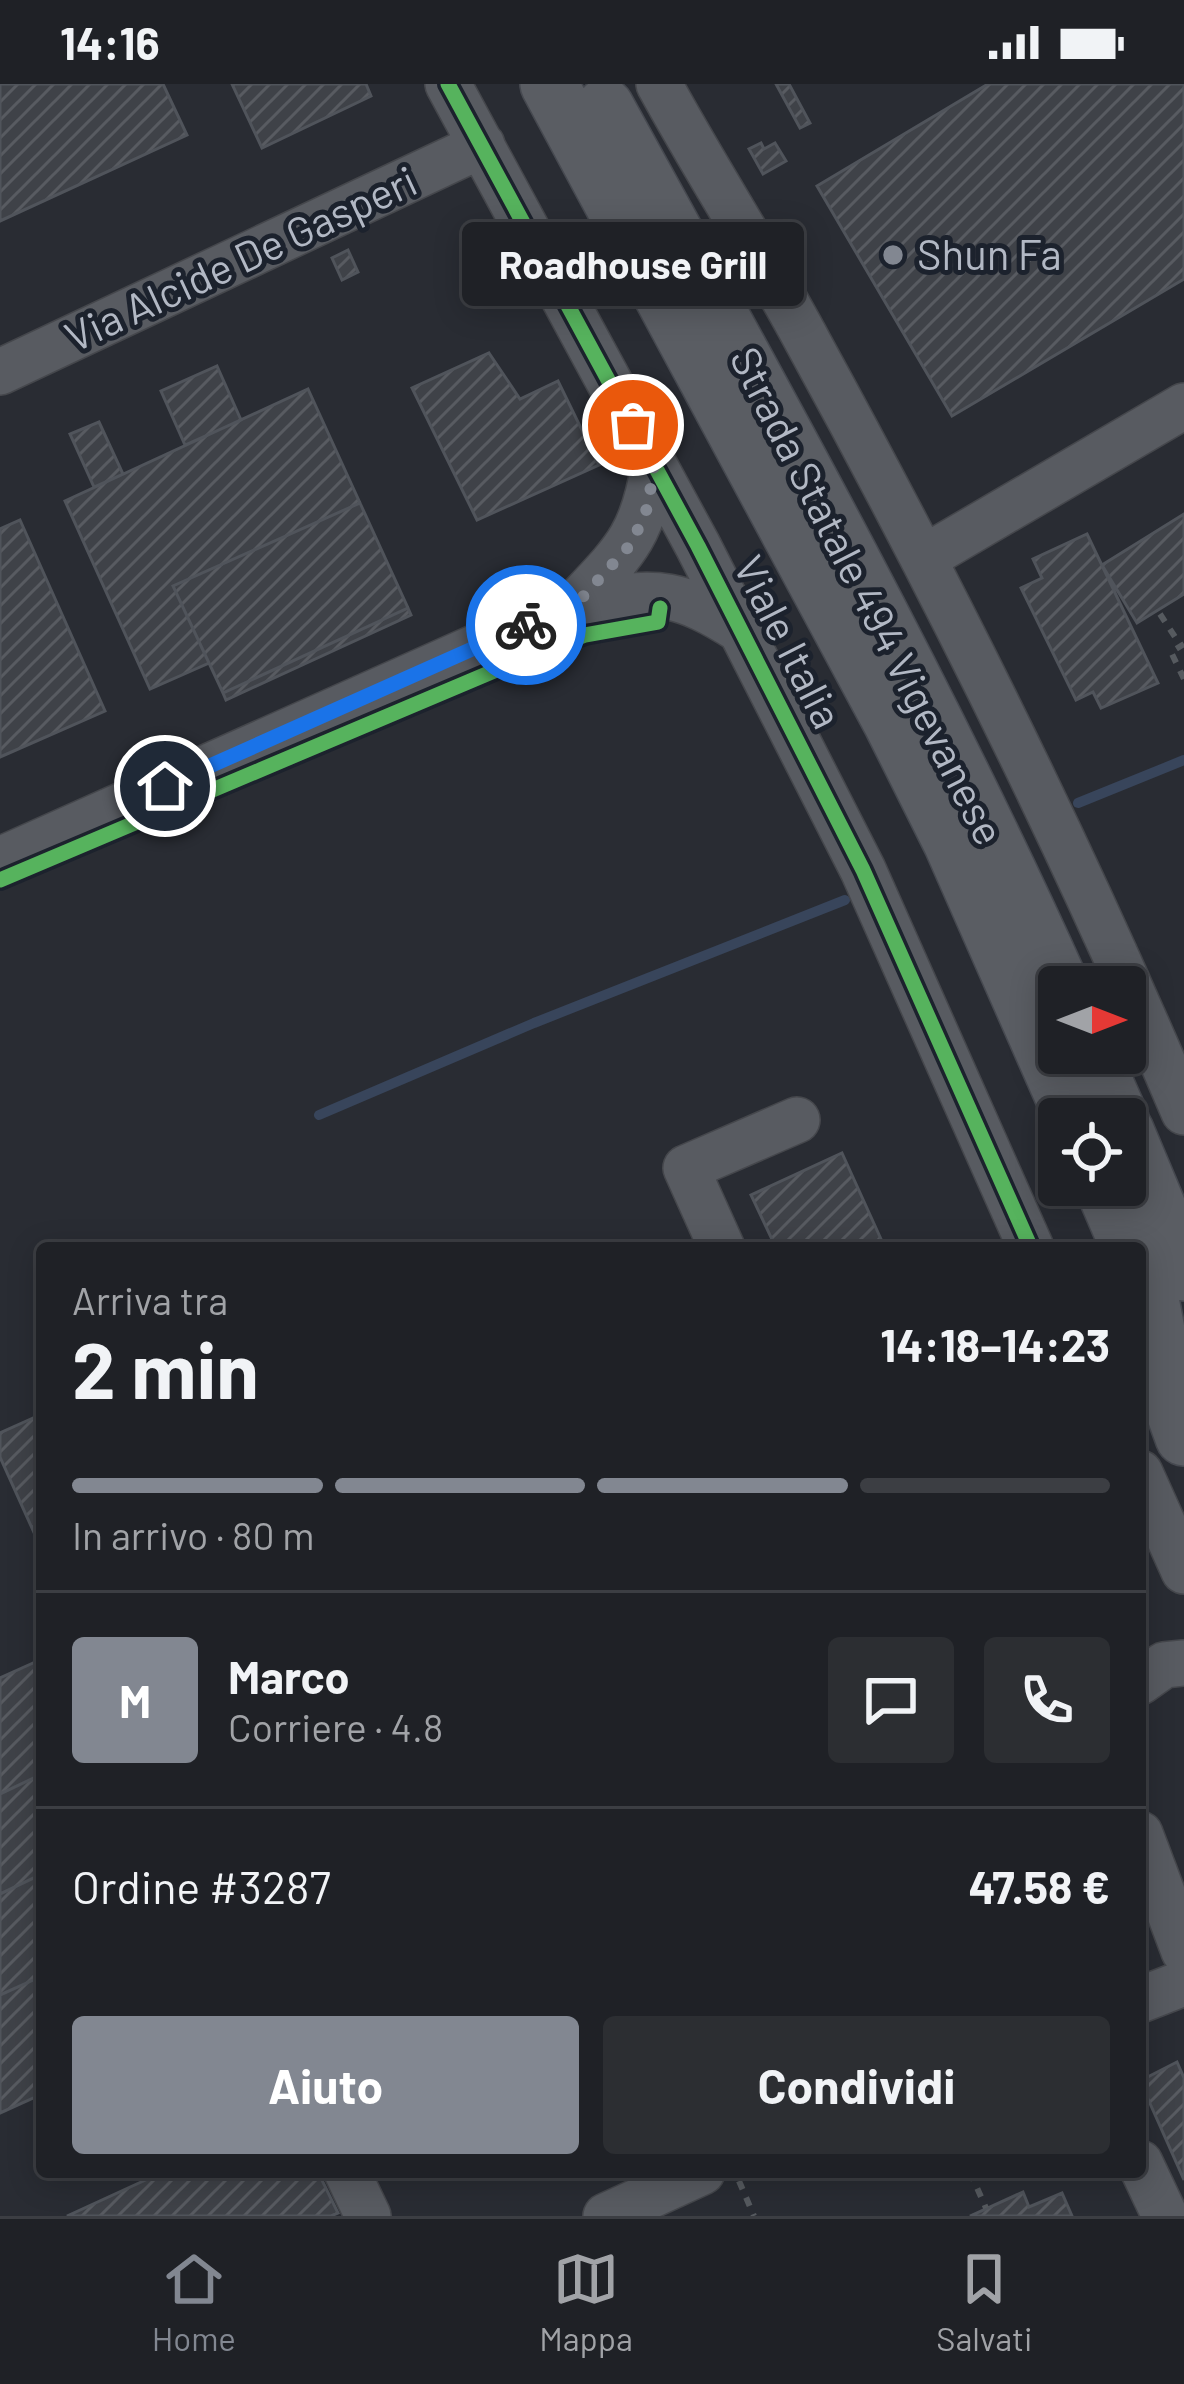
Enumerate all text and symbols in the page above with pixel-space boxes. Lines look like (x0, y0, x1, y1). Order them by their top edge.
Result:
text: 14:16 (60, 15, 160, 69)
street label: Via Alcide De Gasperi (57, 154, 424, 361)
callout: Roadhouse Grill (462, 221, 804, 305)
place label: Shun Fa (917, 228, 1062, 278)
text: Roadhouse Grill (499, 240, 767, 287)
marker: Shun Fa (880, 242, 906, 268)
street label: Strada Statale 494 Vigevanese (720, 338, 1016, 853)
pin (582, 374, 684, 476)
icon: bag (600, 392, 666, 458)
street label: Viale Italia (725, 547, 854, 736)
courier (466, 565, 586, 685)
icon: bike (493, 592, 559, 658)
pin (114, 735, 216, 837)
icon: home (132, 753, 198, 819)
north arrow (1038, 966, 1146, 1074)
map controls (1038, 966, 1146, 1206)
button: locate (1038, 1098, 1146, 1206)
text: Arriva tra (72, 1276, 228, 1323)
text: 14:18–14:23 (880, 1317, 1110, 1371)
text: 2 min (72, 1321, 259, 1415)
text: In arrivo · 80 m (72, 1511, 315, 1558)
button: chat (828, 1637, 954, 1763)
button: phone (984, 1637, 1110, 1763)
text: Marco (228, 1649, 350, 1703)
text: M (119, 1673, 151, 1727)
text: Corriere · 4.8 (228, 1703, 443, 1750)
text: Ordine #3287 (72, 1859, 331, 1913)
text: 47.58 € (968, 1859, 1110, 1913)
button: Aiuto (72, 2016, 579, 2154)
button: Condividi (603, 2016, 1110, 2154)
tab: Home (152, 2246, 236, 2358)
tab: Mappa (539, 2246, 633, 2358)
tab: Salvati (936, 2246, 1032, 2358)

